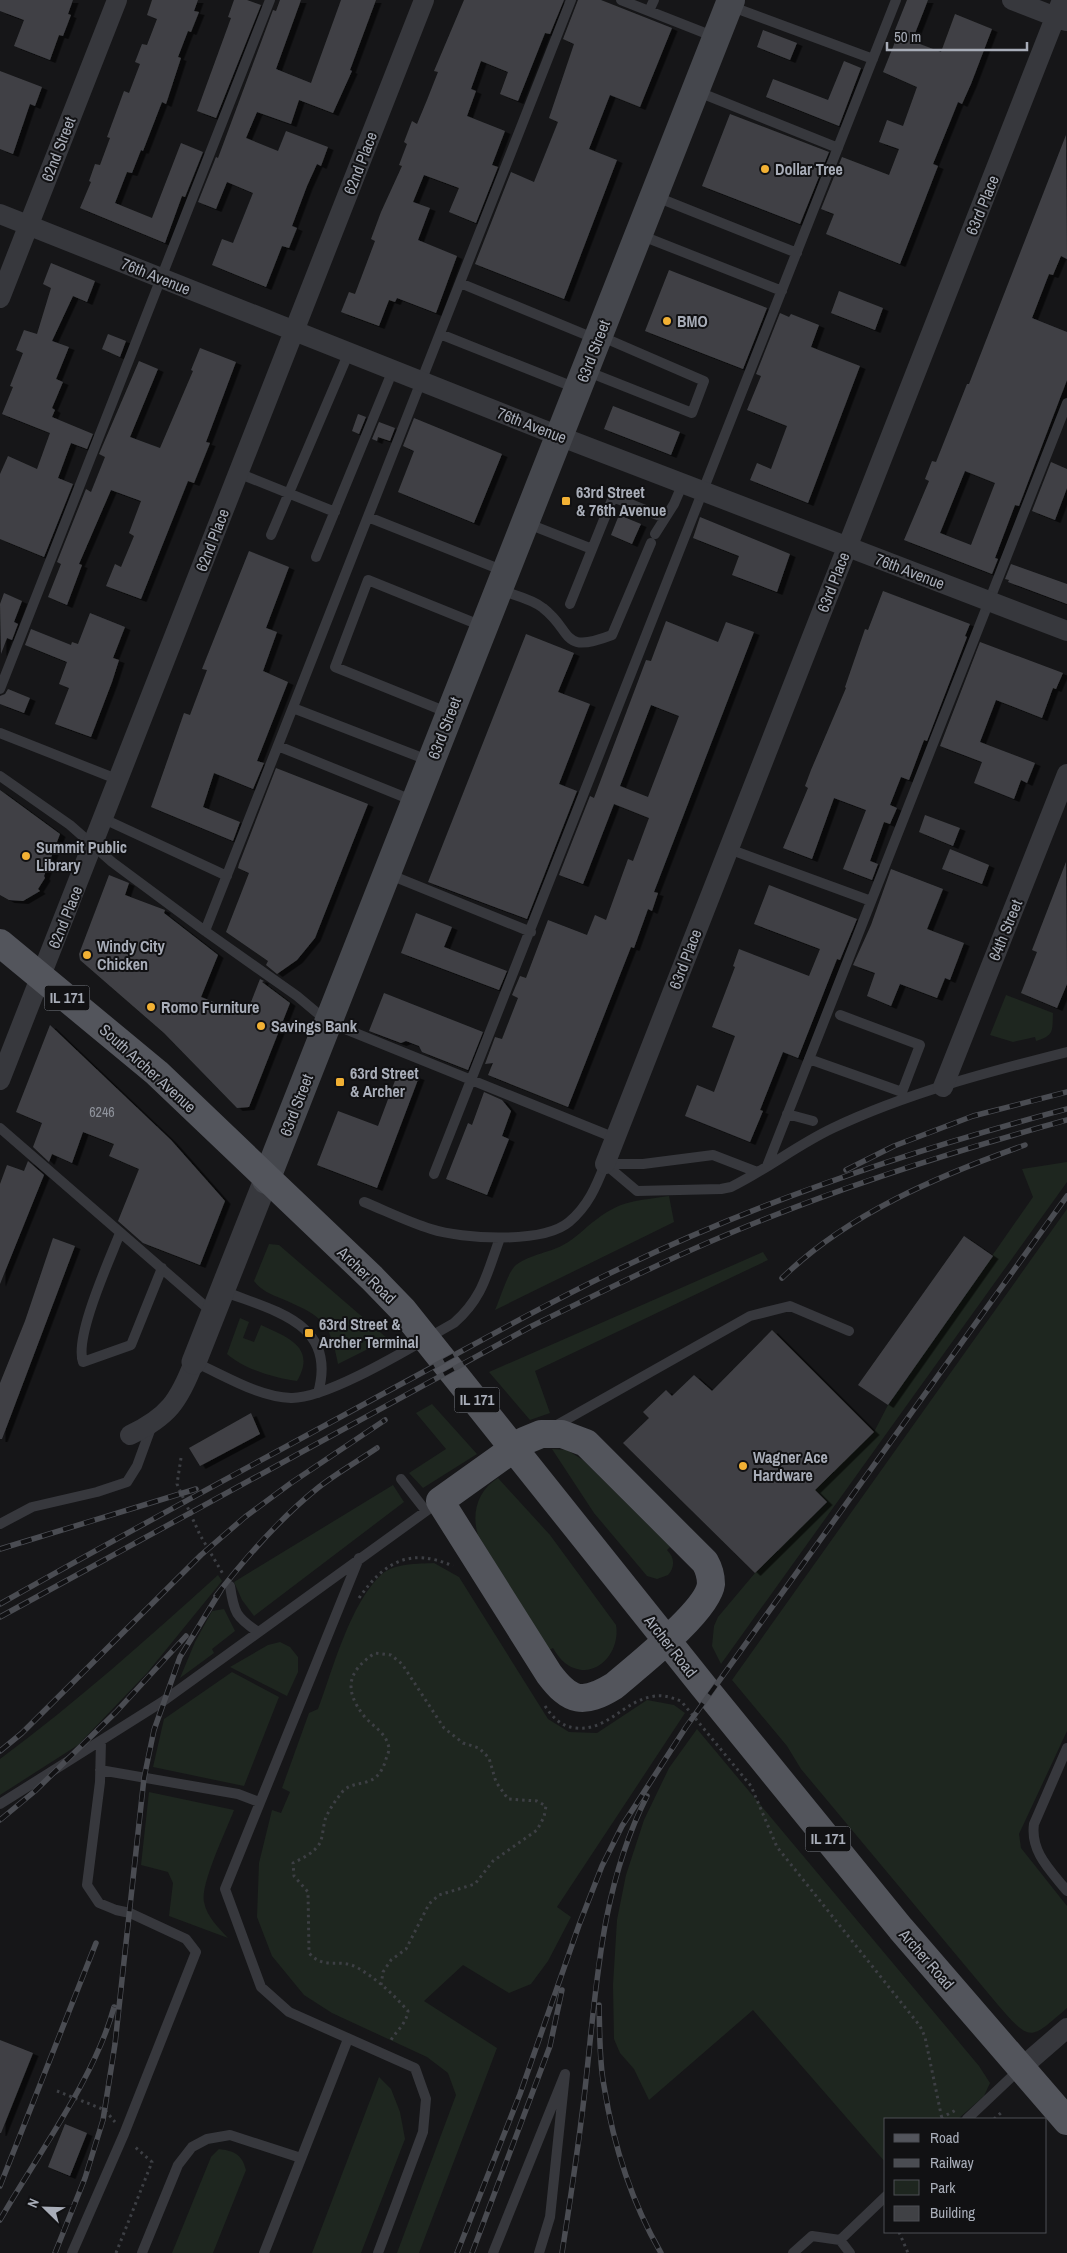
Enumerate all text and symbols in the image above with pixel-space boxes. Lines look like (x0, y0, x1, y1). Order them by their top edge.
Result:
scale bar (887, 20, 1027, 52)
text: 50 m (894, 26, 921, 47)
street label: 62nd Street (36, 113, 81, 185)
street label: 62nd Place (338, 128, 382, 198)
place label: Dollar Tree (775, 158, 843, 180)
marker: Dollar Tree (759, 163, 771, 175)
street label: 63rd Place (960, 172, 1004, 238)
street label: 76th Avenue (118, 252, 194, 300)
place label: BMO (677, 310, 708, 332)
marker: BMO (661, 315, 673, 327)
street label: 63rd Street (571, 316, 615, 385)
street label: 76th Avenue (494, 402, 570, 448)
place label: 63rd Street & 76th Avenue (576, 481, 666, 521)
marker: 63rd Street & 76th Avenue (560, 495, 572, 507)
street label: 62nd Place (190, 505, 234, 575)
street label: 76th Avenue (872, 548, 948, 594)
street label: 63rd Place (811, 549, 855, 615)
street label: 63rd Street (422, 693, 466, 762)
place label: Summit Public Library (36, 836, 127, 876)
marker: Summit Public Library (20, 850, 32, 862)
street label: 62nd Place (43, 882, 87, 952)
street label: 64th Street (983, 896, 1027, 964)
street label: 63rd Place (663, 926, 707, 992)
place label: Windy City Chicken (97, 935, 165, 975)
marker: Windy City Chicken (81, 949, 93, 961)
road number: IL 171 (44, 986, 90, 1010)
place label: Romo Furniture (161, 996, 259, 1018)
marker: Romo Furniture (145, 1001, 157, 1013)
place label: Savings Bank (271, 1015, 358, 1037)
street label: South Archer Avenue (95, 1019, 201, 1117)
marker: Savings Bank (255, 1020, 267, 1032)
place label: 63rd Street & Archer (350, 1062, 419, 1102)
street label: 63rd Street (274, 1070, 318, 1139)
marker: 63rd Street & Archer (334, 1076, 346, 1088)
house number: 6246 (89, 1103, 115, 1121)
street label: Archer Road (332, 1241, 401, 1308)
place label: 63rd Street & Archer Terminal (319, 1313, 419, 1353)
marker: 63rd Street & Archer Terminal (303, 1327, 315, 1339)
road number: IL 171 (454, 1388, 500, 1412)
place label: Wagner Ace Hardware (753, 1446, 828, 1486)
marker: Wagner Ace Hardware (737, 1460, 749, 1472)
street label: Archer Road (639, 1609, 702, 1682)
road number: IL 171 (806, 1826, 850, 1852)
street label: Archer Road (894, 1923, 959, 1994)
legend (884, 2118, 1047, 2233)
text: Road (930, 2127, 959, 2148)
text: Railway (930, 2152, 975, 2173)
text: Park (930, 2177, 956, 2198)
north arrow (20, 2183, 70, 2233)
text: N (23, 2196, 43, 2210)
text: Building (930, 2202, 975, 2223)

